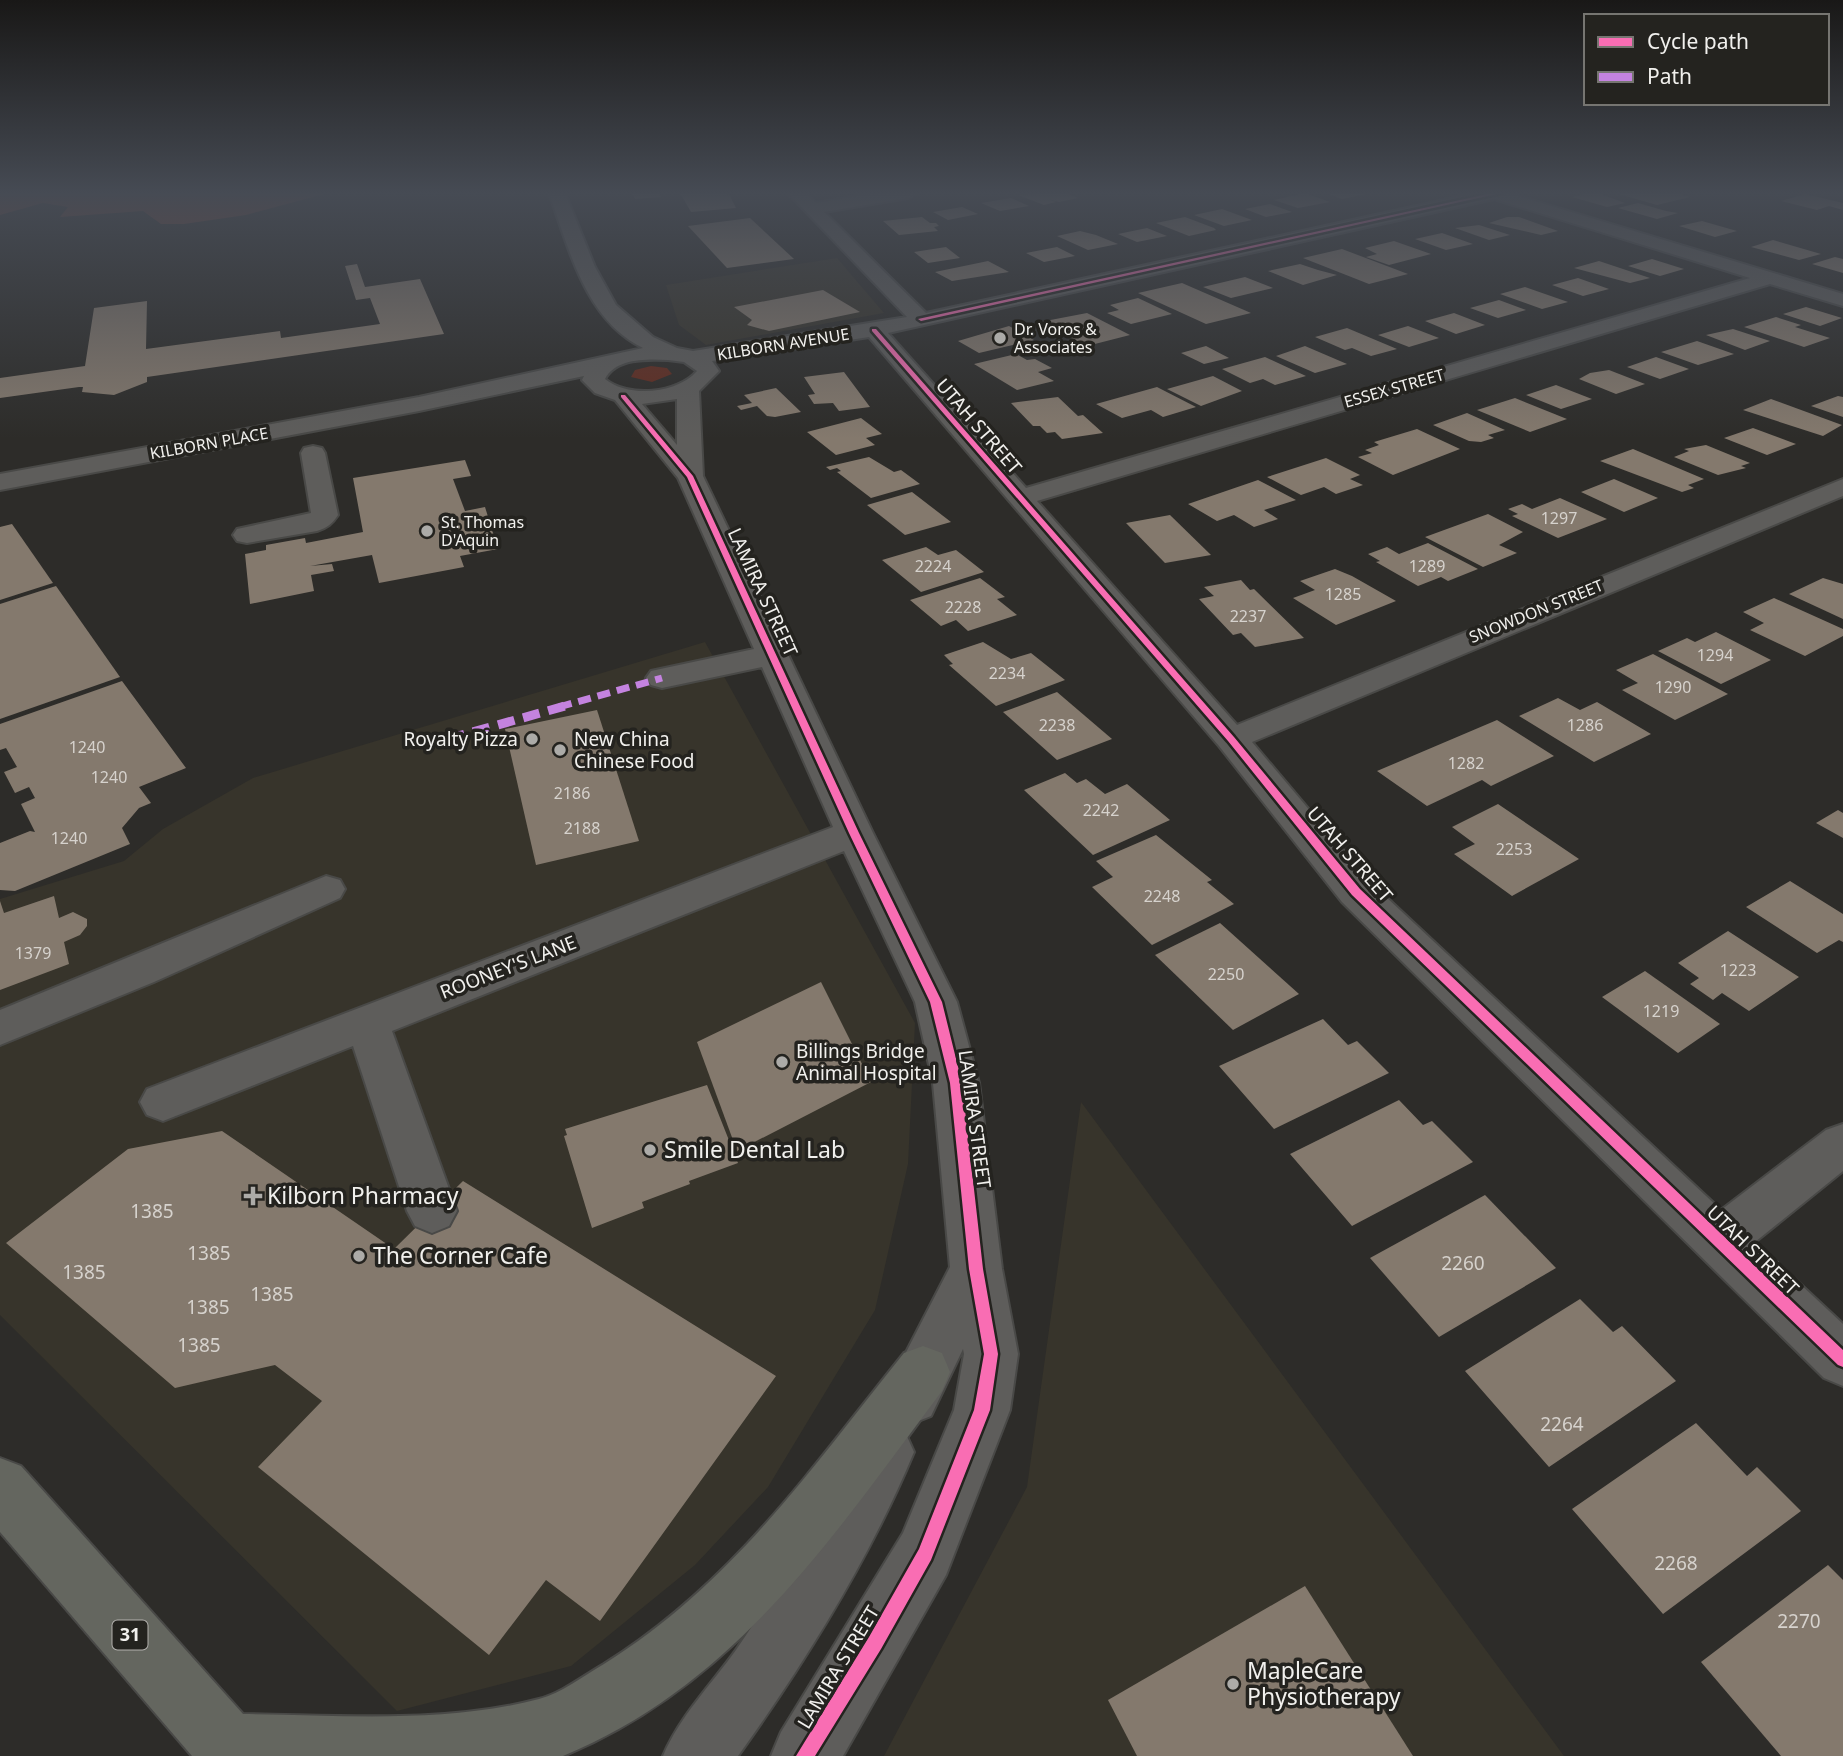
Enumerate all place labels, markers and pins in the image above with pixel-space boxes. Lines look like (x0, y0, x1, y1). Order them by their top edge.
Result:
place label: Dr. Voros & Associates (1014, 318, 1097, 358)
marker: Dr. Voros & Associates (992, 330, 1008, 346)
place label: St. Thomas D'Aquin (441, 511, 524, 551)
marker: St. Thomas D'Aquin (419, 523, 435, 539)
place label: Royalty Pizza (403, 726, 518, 752)
place label: New China Chinese Food (574, 726, 694, 774)
marker: Royalty Pizza (524, 731, 540, 747)
marker: New China Chinese Food (552, 742, 568, 758)
place label: Billings Bridge Animal Hospital (796, 1038, 937, 1086)
marker: Billings Bridge Animal Hospital (774, 1054, 790, 1070)
place label: Smile Dental Lab (664, 1133, 845, 1165)
marker: Smile Dental Lab (642, 1142, 658, 1158)
place label: Kilborn Pharmacy (267, 1179, 459, 1211)
marker: Kilborn Pharmacy (245, 1188, 261, 1204)
place label: The Corner Cafe (373, 1239, 548, 1271)
marker: The Corner Cafe (351, 1248, 367, 1264)
place label: MapleCare Physiotherapy (1247, 1654, 1401, 1712)
marker: MapleCare Physiotherapy (1225, 1676, 1241, 1692)

